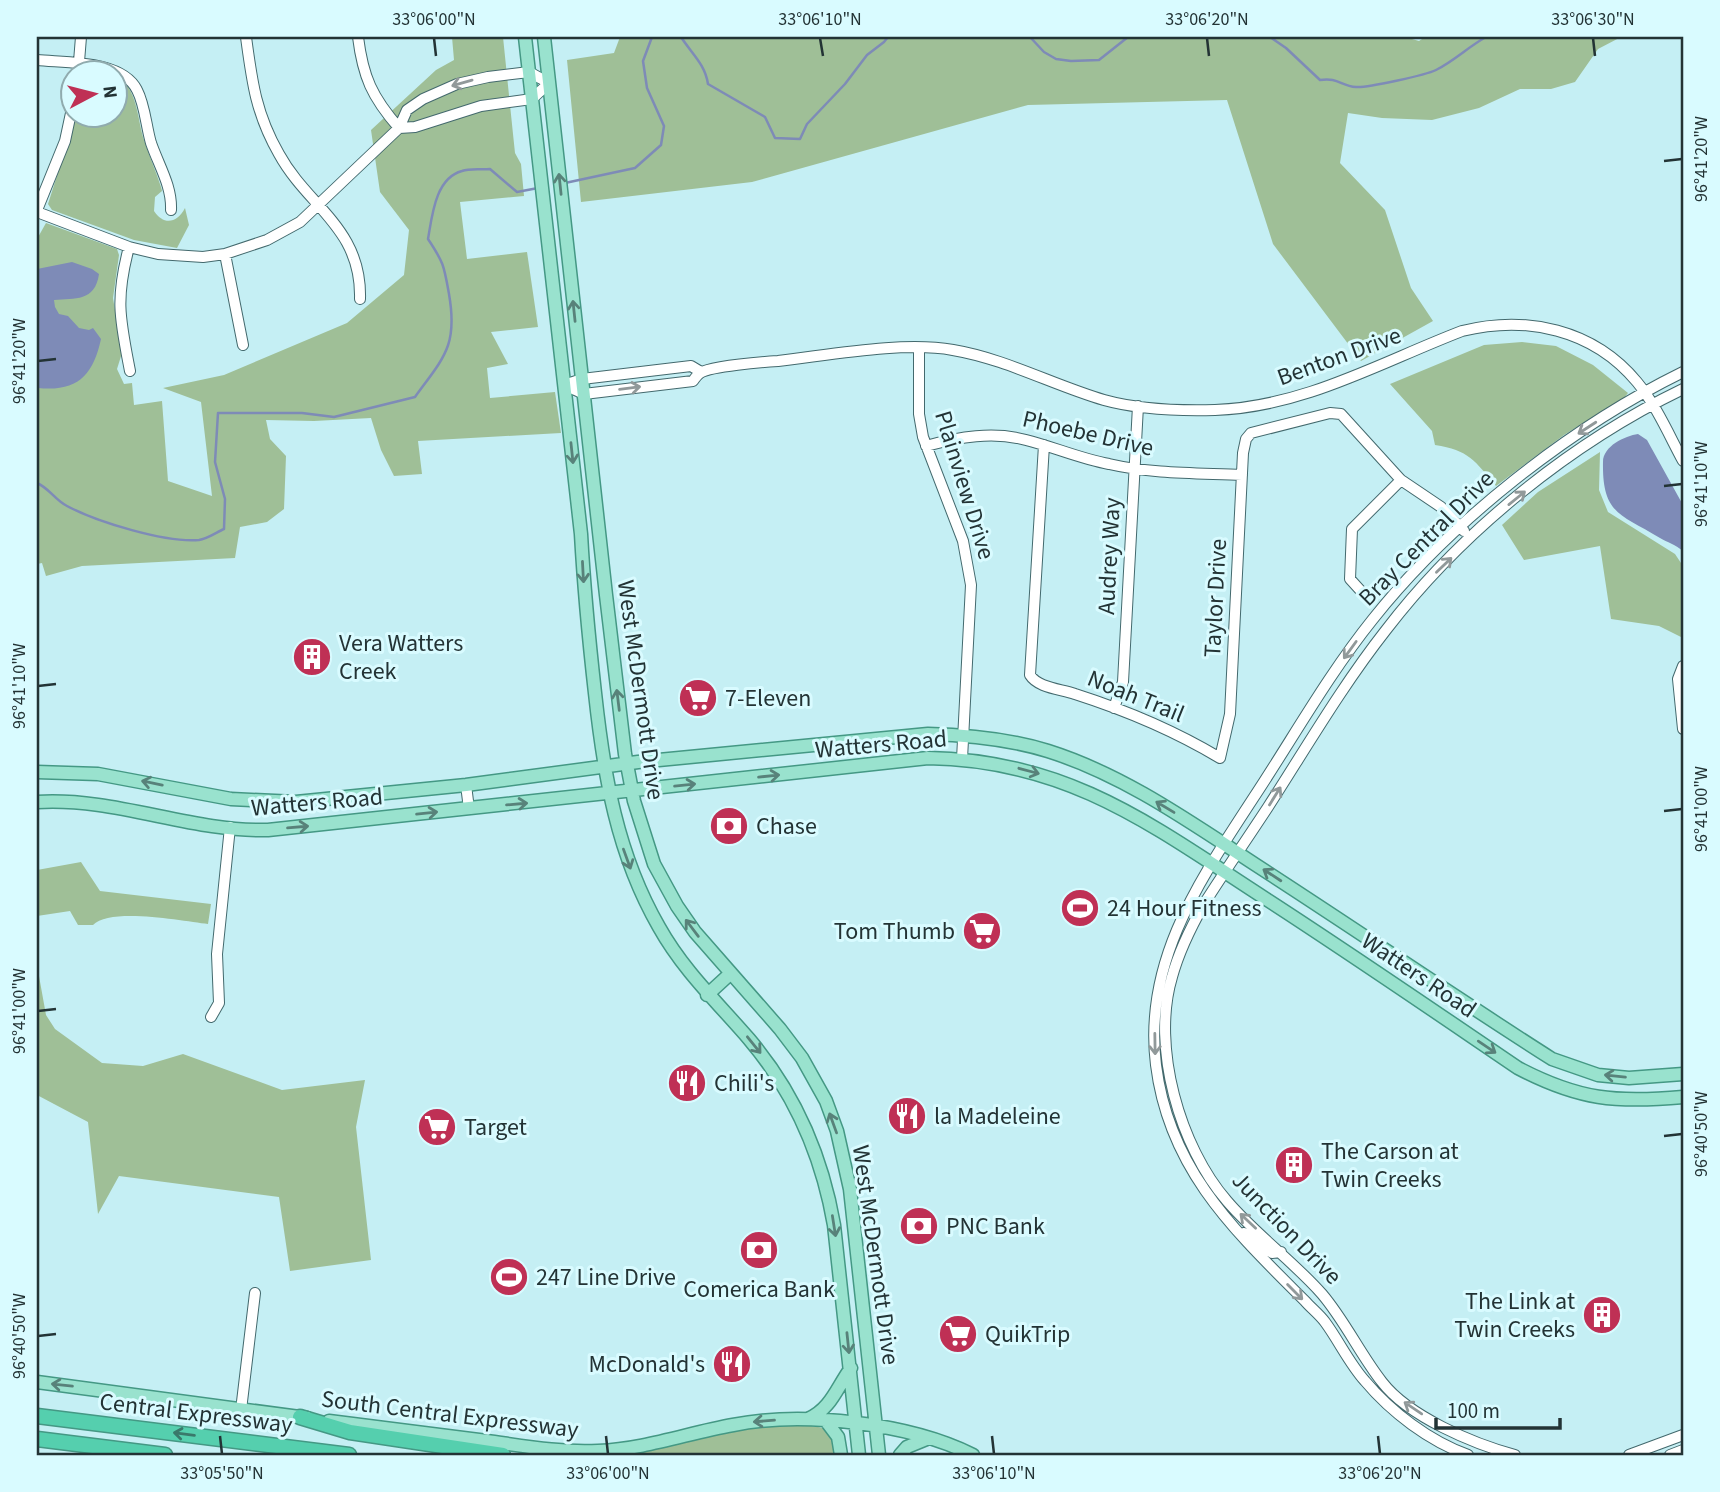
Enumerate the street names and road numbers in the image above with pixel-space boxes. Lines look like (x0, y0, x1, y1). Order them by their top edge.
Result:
street label: Benton Drive (1272, 318, 1406, 395)
street label: Phoebe Drive (1019, 401, 1157, 466)
street label: Plainview Drive (925, 406, 1004, 564)
street label: Bray Central Drive (1350, 462, 1502, 614)
street label: Audrey Way (1089, 497, 1130, 615)
street label: Taylor Drive (1195, 538, 1236, 658)
street label: West McDermott Drive (608, 578, 673, 802)
street label: Noah Trail (1082, 661, 1190, 732)
street label: Watters Road (814, 721, 948, 768)
street label: Watters Road (250, 779, 384, 826)
street label: Watters Road (1354, 924, 1483, 1027)
street label: West McDermott Drive (843, 1143, 908, 1367)
street label: Junction Drive (1224, 1164, 1350, 1293)
street label: South Central Expressway (319, 1381, 581, 1448)
street label: Central Expressway (98, 1384, 294, 1443)

